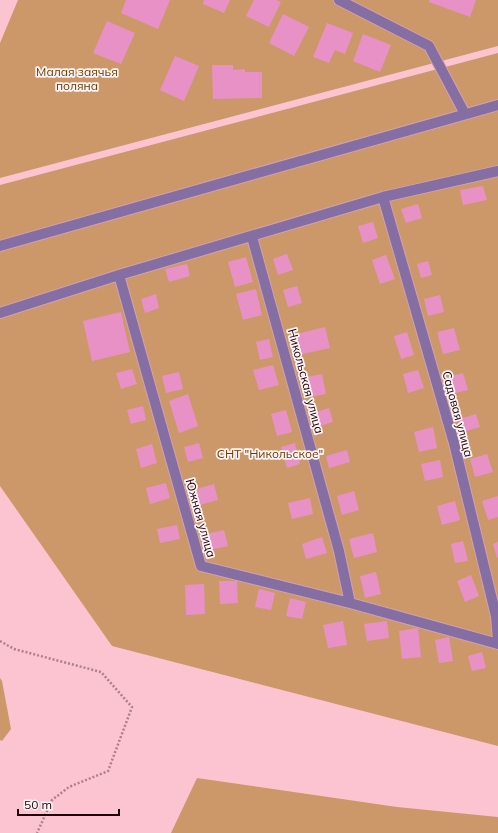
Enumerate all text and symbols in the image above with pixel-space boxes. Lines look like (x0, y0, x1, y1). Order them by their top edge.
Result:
park label: Малая заячья поляна (36, 64, 118, 93)
street label: Никольская улица (285, 327, 327, 435)
street label: Садовая улица (439, 369, 477, 459)
park label: СНТ "Никольское" (217, 446, 323, 461)
street label: Южная улица (183, 477, 219, 559)
scale bar (18, 791, 119, 817)
text: 50 m (24, 797, 52, 812)

